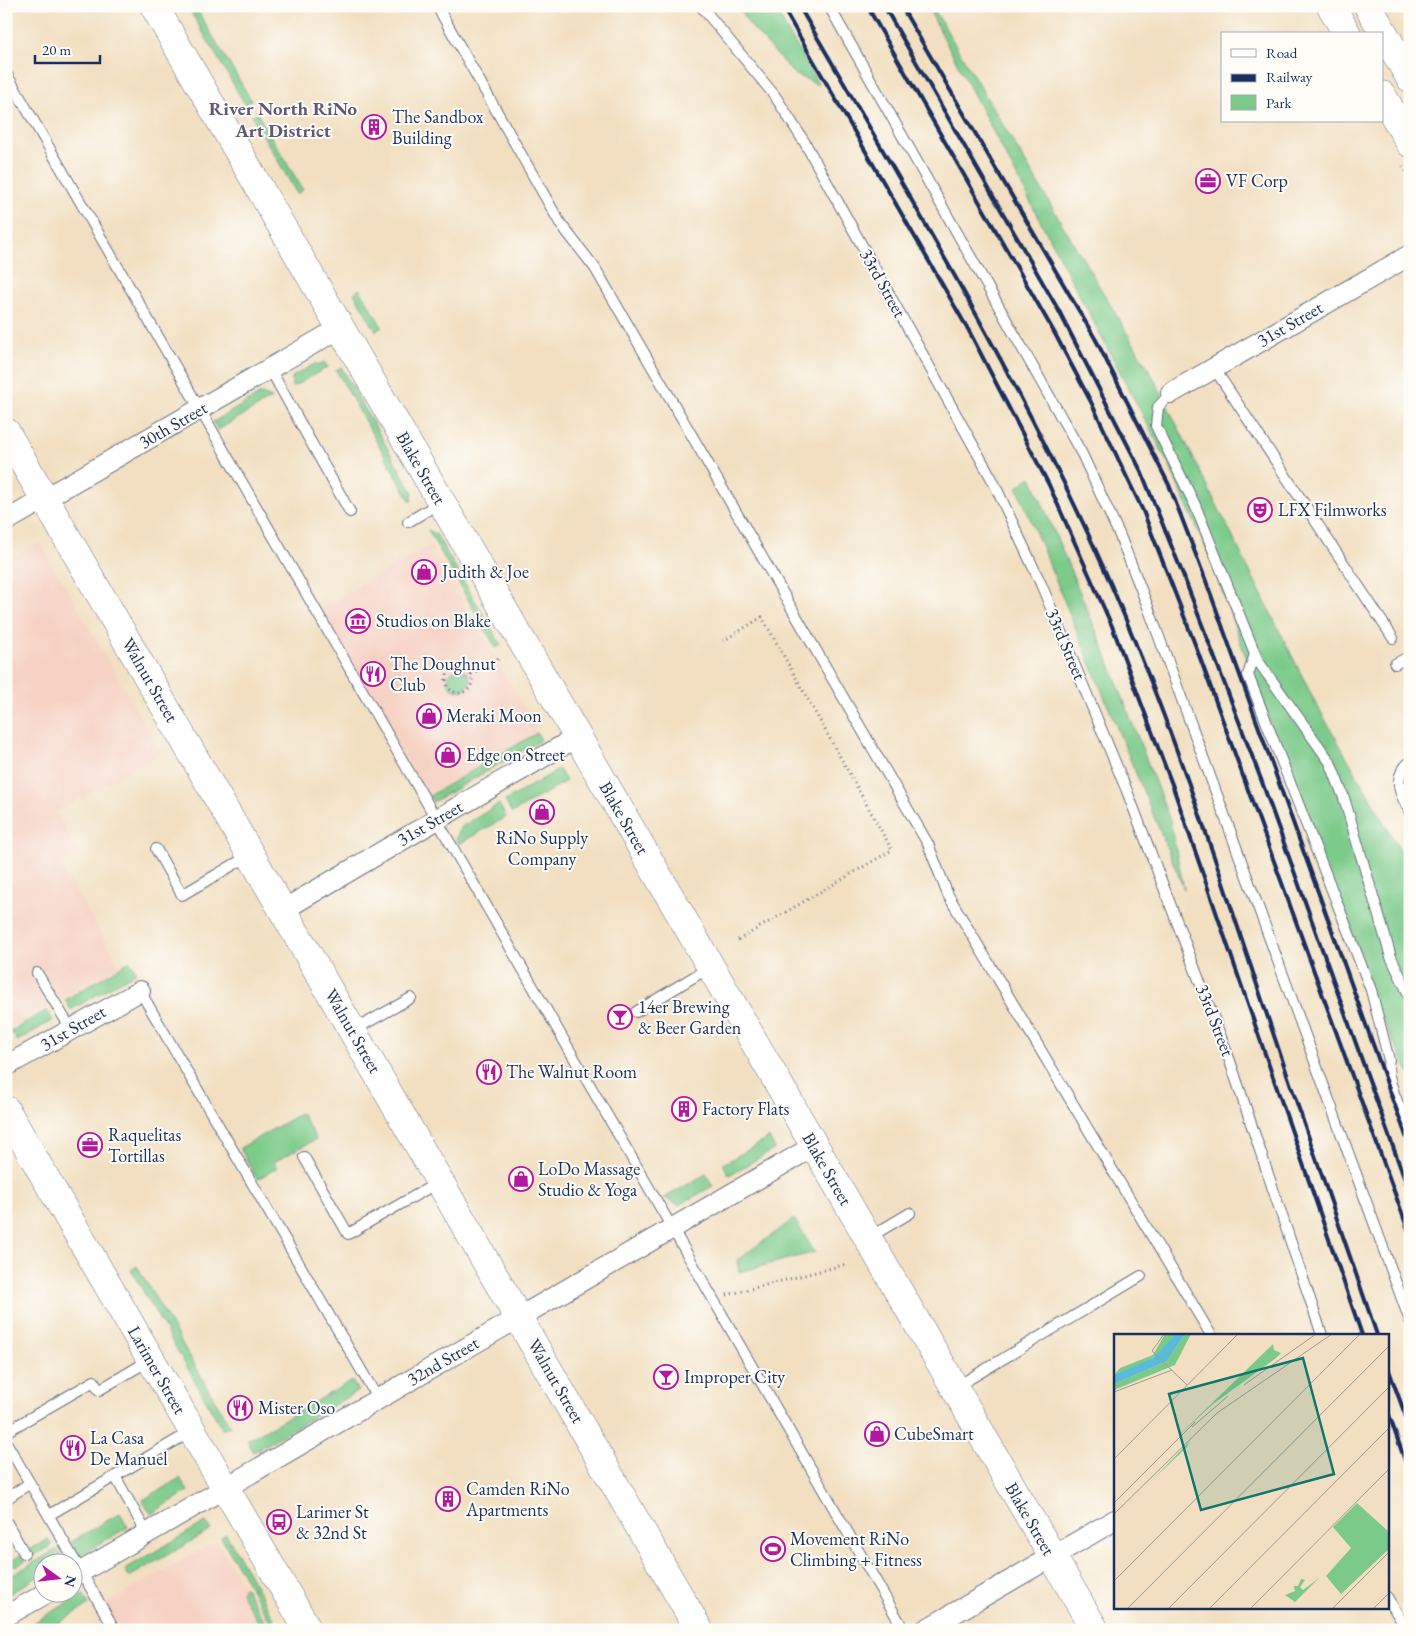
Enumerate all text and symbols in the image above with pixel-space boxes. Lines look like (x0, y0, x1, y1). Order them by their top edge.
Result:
scale bar (35, 32, 100, 64)
legend (1221, 32, 1384, 122)
text: 20 m (42, 40, 71, 59)
text: Road (1266, 43, 1298, 62)
text: Railway (1266, 67, 1313, 86)
text: Park (1266, 93, 1293, 112)
district label: River North RiNo Art District (209, 96, 358, 143)
place label: The Sandbox Building (392, 105, 484, 149)
building icon: The Sandbox Building (361, 114, 387, 140)
office icon: VF Corp (1195, 168, 1221, 194)
place label: VF Corp (1226, 169, 1288, 192)
street label: 33rd Street (855, 244, 912, 322)
street label: 31st Street (1253, 295, 1327, 352)
street label: 30th Street (134, 396, 211, 453)
street label: Blake Street (391, 427, 452, 509)
theatre icon: LFX Filmworks (1247, 497, 1273, 523)
place label: LFX Filmworks (1278, 498, 1387, 521)
shop icon: Judith & Joe (411, 559, 437, 585)
place label: Judith & Joe (440, 560, 529, 583)
street label: 33rd Street (1041, 605, 1092, 683)
museum icon: Studios on Blake (345, 608, 371, 634)
place label: Studios on Blake (376, 609, 491, 632)
street label: Walnut Street (117, 633, 184, 726)
place label: The Doughnut Club (390, 652, 496, 696)
restaurant icon: The Doughnut Club (360, 661, 386, 687)
shop icon: Meraki Moon (416, 703, 442, 729)
place label: Meraki Moon (446, 704, 542, 727)
shop icon: Edge on Street (435, 742, 461, 768)
place label: Edge on Street (466, 743, 565, 766)
street label: Blake Street (594, 777, 655, 859)
street label: 31st Street (393, 794, 467, 851)
shop icon: RiNo Supply Company (529, 799, 555, 825)
place label: RiNo Supply Company (496, 826, 588, 870)
street label: 33rd Street (1191, 980, 1240, 1060)
street label: Walnut Street (320, 984, 387, 1077)
place label: 14er Brewing & Beer Garden (638, 995, 742, 1039)
street label: 31st Street (36, 999, 110, 1056)
bar icon: 14er Brewing & Beer Garden (607, 1004, 633, 1030)
restaurant icon: The Walnut Room (476, 1059, 502, 1085)
place label: The Walnut Room (506, 1060, 637, 1083)
building icon: Factory Flats (671, 1096, 697, 1122)
place label: Factory Flats (702, 1097, 790, 1120)
place label: Raquelitas Tortillas (108, 1123, 181, 1167)
street label: Blake Street (797, 1128, 858, 1210)
office icon: Raquelitas Tortillas (77, 1132, 103, 1158)
place label: LoDo Massage Studio & Yoga (538, 1157, 640, 1201)
shop icon: LoDo Massage Studio & Yoga (508, 1166, 534, 1192)
street label: Larimer Street (123, 1321, 192, 1418)
street label: 32nd Street (403, 1331, 483, 1390)
street label: Walnut Street (523, 1334, 590, 1427)
inset map (1114, 1334, 1388, 1608)
bar icon: Improper City (653, 1364, 679, 1390)
place label: Improper City (684, 1365, 785, 1388)
restaurant icon: Mister Oso (227, 1395, 253, 1421)
place label: Mister Oso (258, 1396, 335, 1419)
shop icon: CubeSmart (864, 1421, 890, 1447)
place label: CubeSmart (894, 1422, 974, 1445)
place label: La Casa De Manuel (90, 1426, 168, 1470)
restaurant icon: La Casa De Manuel (60, 1435, 86, 1461)
place label: Camden RiNo Apartments (465, 1477, 570, 1521)
street label: Blake Street (1000, 1478, 1061, 1560)
building icon: Camden RiNo Apartments (435, 1486, 461, 1512)
place label: Larimer St & 32nd St (296, 1500, 369, 1544)
bus stop icon: Larimer St & 32nd St (266, 1509, 292, 1535)
place label: Movement RiNo Climbing + Fitness (790, 1527, 922, 1571)
sports icon: Movement RiNo Climbing + Fitness (760, 1536, 786, 1562)
north arrow (32, 1554, 82, 1604)
text: N (60, 1574, 81, 1590)

